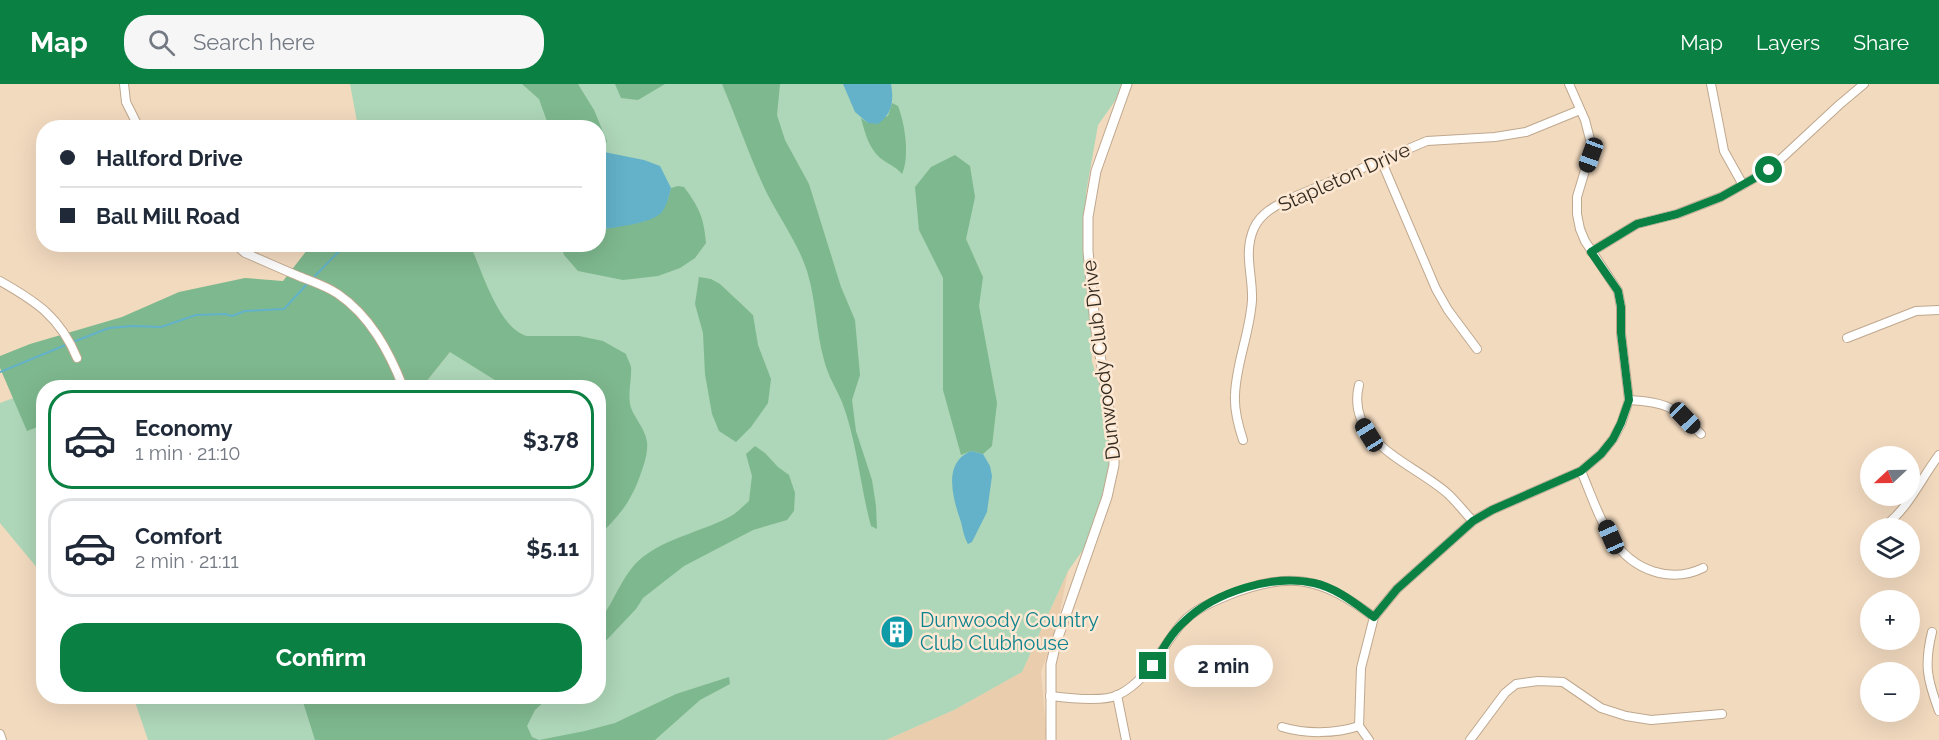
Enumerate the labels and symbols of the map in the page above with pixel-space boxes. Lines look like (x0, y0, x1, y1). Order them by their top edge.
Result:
car (1576, 135, 1606, 175)
street label: Stapleton Drive (1274, 137, 1414, 217)
route start (1755, 156, 1782, 183)
street label: Dunwoody Club Drive (1077, 258, 1125, 461)
car (1666, 399, 1704, 437)
car (1352, 415, 1386, 455)
north arrow (1860, 446, 1920, 506)
car (1595, 517, 1627, 557)
place label: Dunwoody Country Club Clubhouse (920, 608, 1099, 655)
building icon: Dunwoody Country Club Clubhouse (879, 614, 915, 650)
callout: 2 min (1174, 645, 1273, 687)
route end (1139, 652, 1166, 679)

